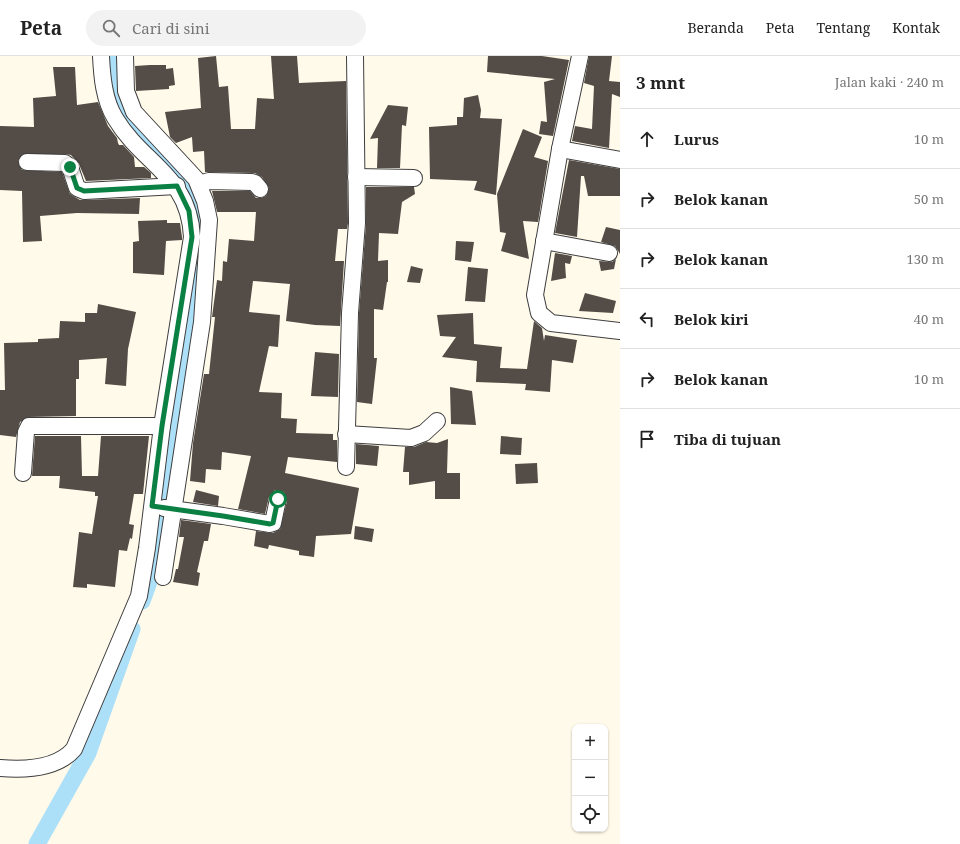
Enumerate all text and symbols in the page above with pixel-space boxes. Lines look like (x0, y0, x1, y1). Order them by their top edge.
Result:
search box (86, 10, 366, 46)
text: Peta (20, 15, 62, 41)
icon: search (100, 17, 122, 39)
text: Cari di sini (132, 18, 209, 38)
text: Beranda (687, 18, 744, 37)
text: Peta (766, 18, 795, 37)
text: Tentang (817, 18, 870, 37)
text: Kontak (892, 18, 940, 37)
text: 3 mnt (636, 71, 685, 94)
text: Jalan kaki · 240 m (835, 73, 944, 91)
icon: ahead (636, 128, 658, 150)
text: Lurus (674, 129, 719, 149)
text: 10 m (914, 130, 944, 148)
route end (61, 158, 79, 176)
icon: right (636, 188, 658, 210)
text: Belok kanan (674, 189, 768, 209)
text: 50 m (914, 190, 944, 208)
icon: right (636, 248, 658, 270)
text: Belok kanan (674, 249, 768, 269)
text: 130 m (907, 250, 944, 268)
icon: left (636, 308, 658, 330)
text: Belok kiri (674, 309, 749, 329)
text: 40 m (914, 310, 944, 328)
icon: right (636, 368, 658, 390)
text: Belok kanan (674, 369, 768, 389)
text: 10 m (914, 370, 944, 388)
icon: arrive (636, 428, 658, 450)
text: Tiba di tujuan (674, 429, 781, 449)
route start (269, 490, 287, 508)
map controls (572, 724, 608, 832)
button: + (572, 724, 608, 760)
button: − (572, 760, 608, 796)
button: locate (572, 796, 608, 832)

